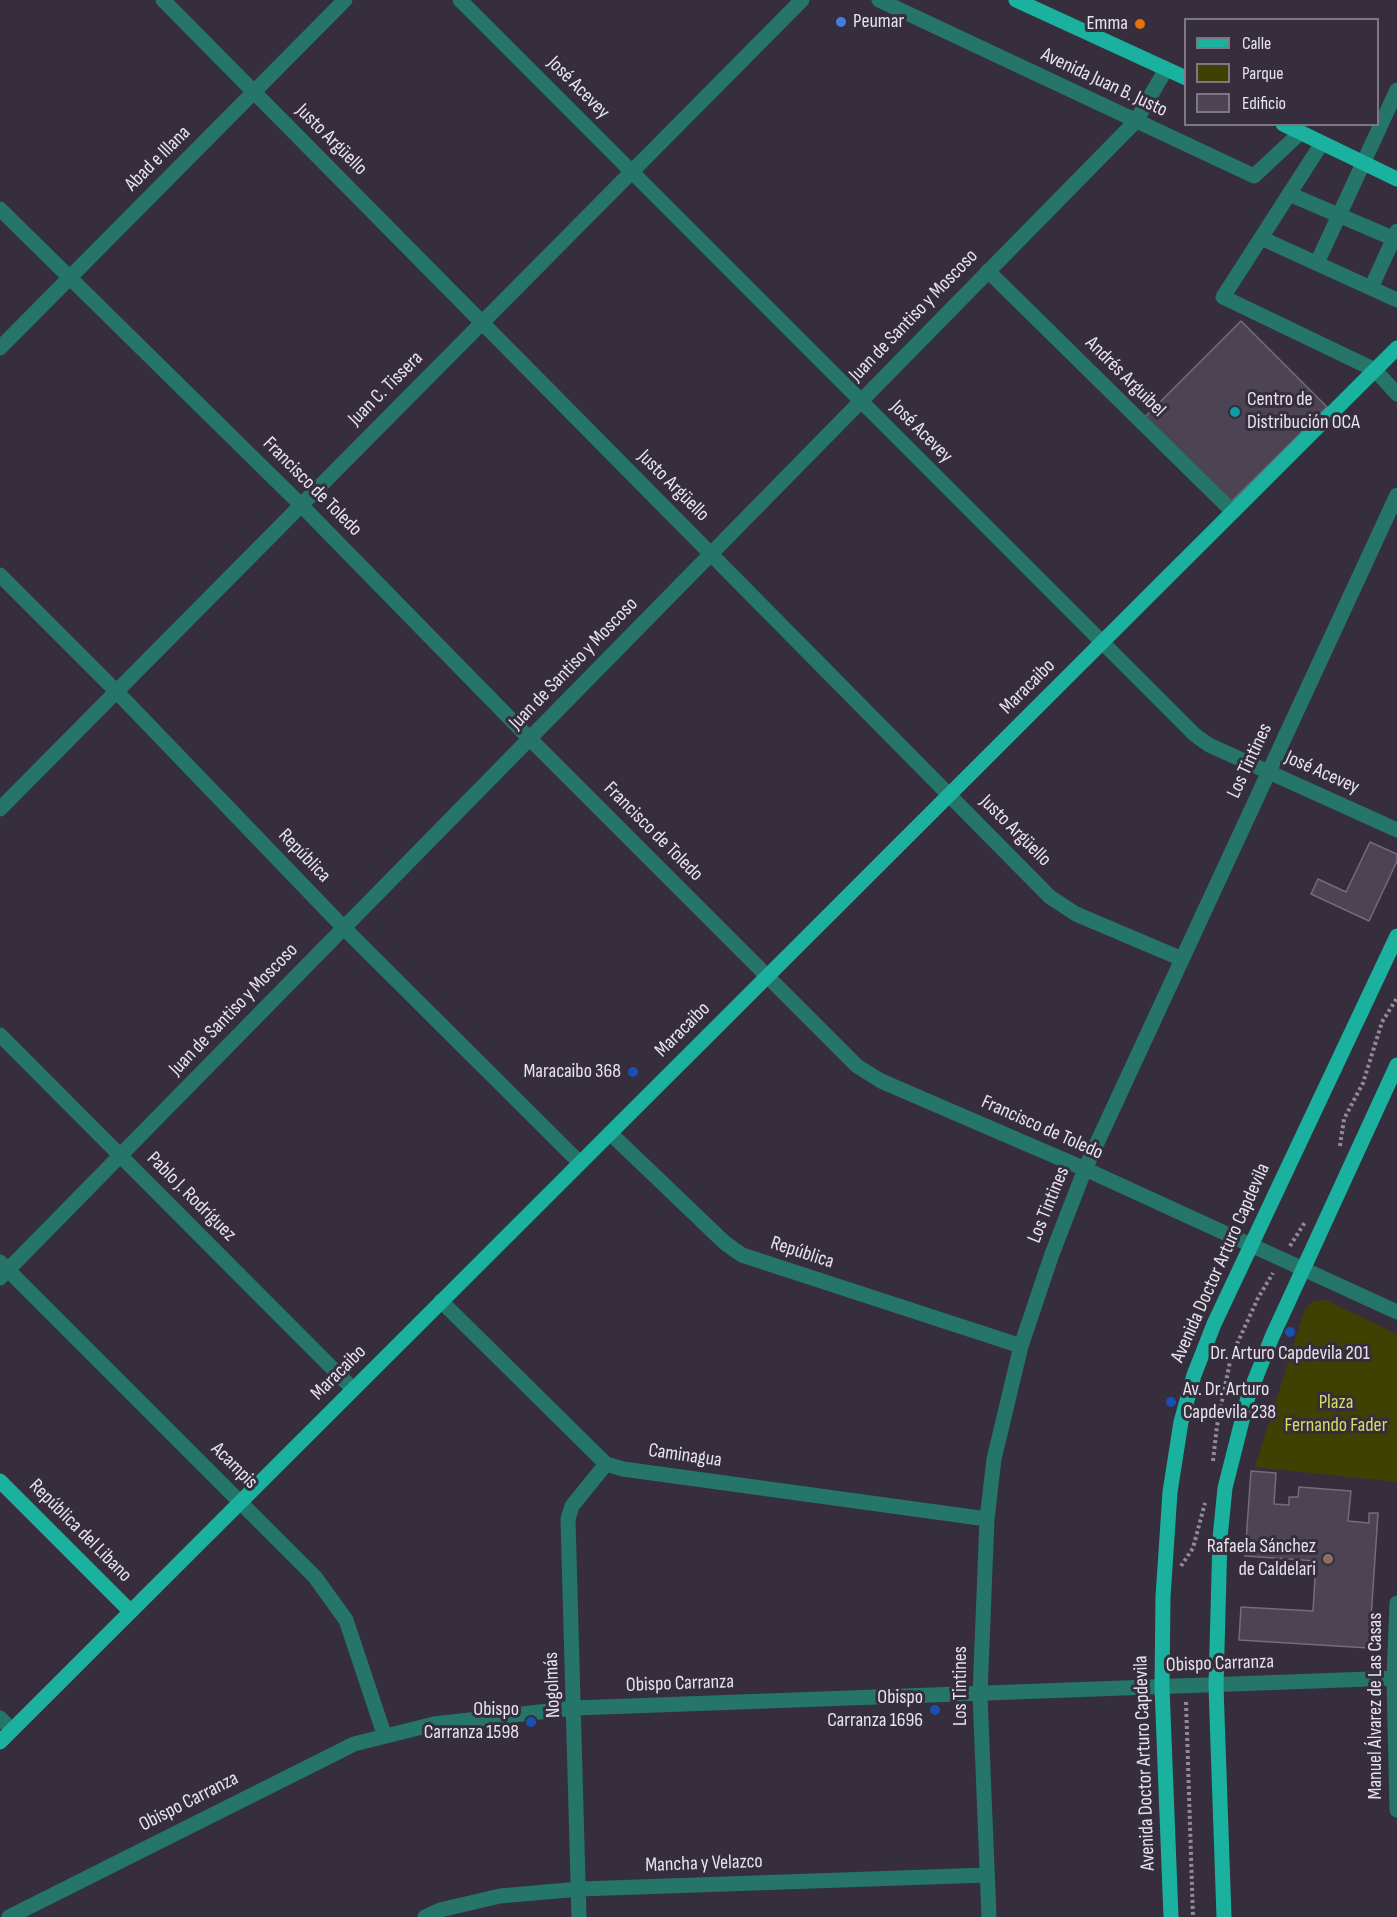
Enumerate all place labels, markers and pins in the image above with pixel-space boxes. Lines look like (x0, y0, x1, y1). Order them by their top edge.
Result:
place label: Peumar (853, 10, 904, 34)
place label: Emma (1086, 12, 1128, 36)
marker: Peumar (834, 15, 848, 29)
marker: Emma (1133, 17, 1147, 31)
place label: Centro de Distribución OCA (1247, 388, 1360, 435)
marker: Centro de Distribución OCA (1228, 405, 1242, 419)
place label: Maracaibo 368 (523, 1060, 621, 1084)
marker: Maracaibo 368 (626, 1065, 640, 1079)
marker: Dr. Arturo Capdevila 201 (1283, 1325, 1297, 1339)
place label: Dr. Arturo Capdevila 201 (1210, 1342, 1370, 1366)
place label: Av. Dr. Arturo Capdevila 238 (1183, 1378, 1276, 1425)
marker: Av. Dr. Arturo Capdevila 238 (1164, 1395, 1178, 1409)
place label: Rafaela Sánchez de Caldelari (1207, 1535, 1316, 1582)
marker: Rafaela Sánchez de Caldelari (1321, 1552, 1335, 1566)
place label: Obispo Carranza 1696 (827, 1686, 923, 1733)
place label: Obispo Carranza 1598 (424, 1698, 519, 1745)
marker: Obispo Carranza 1696 (928, 1703, 942, 1717)
marker: Obispo Carranza 1598 (524, 1715, 538, 1729)

